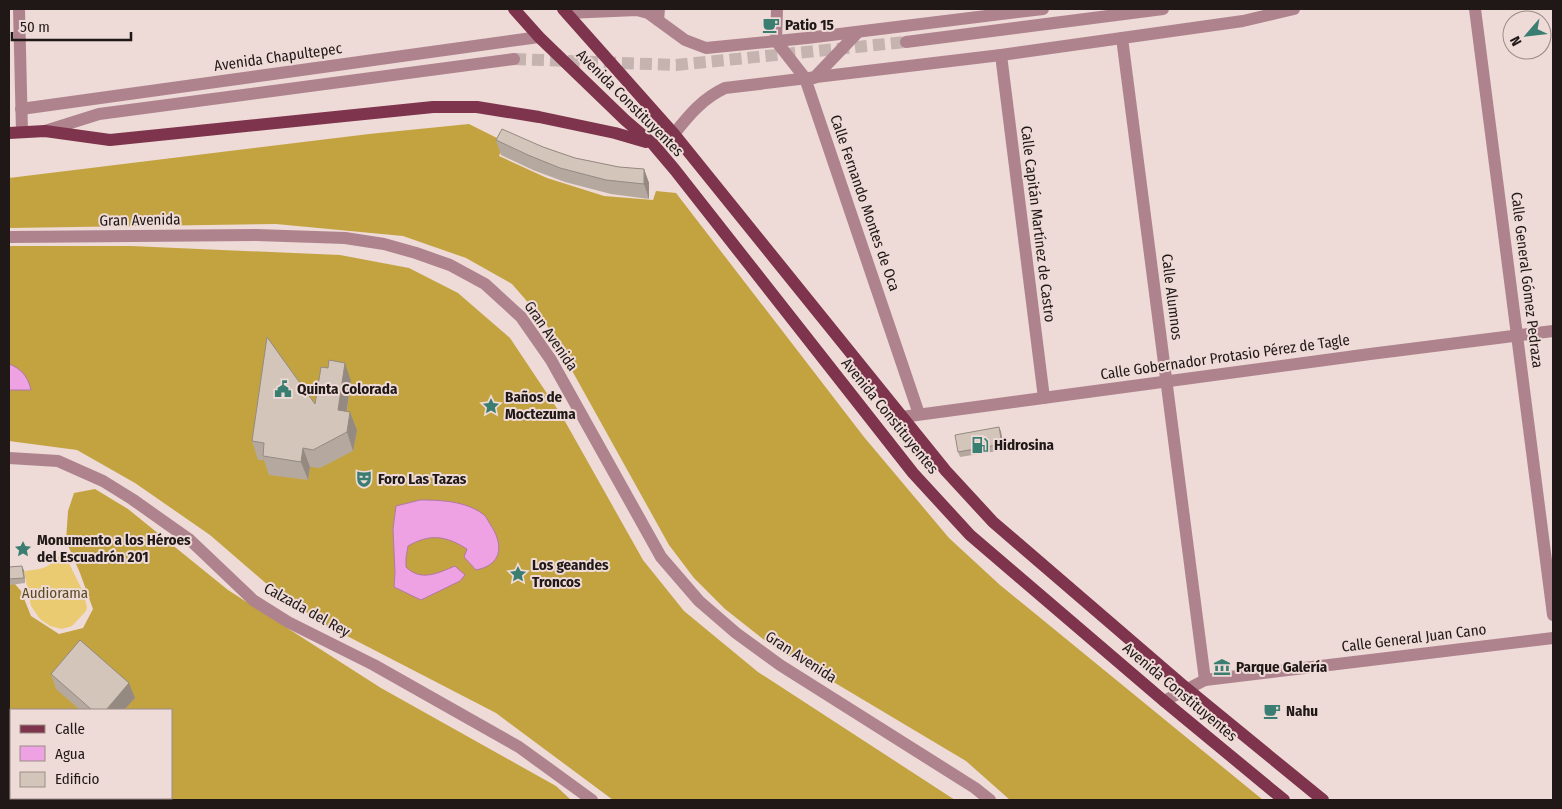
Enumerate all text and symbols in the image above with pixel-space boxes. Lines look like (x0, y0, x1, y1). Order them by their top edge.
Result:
scale bar (12, 10, 131, 42)
north arrow (1502, 10, 1552, 60)
cafe icon: Patio 15 (761, 15, 781, 35)
place label: Patio 15 (785, 16, 834, 34)
text: 50 m (20, 18, 50, 36)
text: N (1506, 33, 1525, 49)
street label: Avenida Chapultepec (213, 39, 344, 75)
street label: Avenida Constituyentes (573, 46, 687, 160)
street label: Calle Fernando Montes de Oca (826, 112, 904, 294)
street label: Calle Capitán Martínez de Castro (1017, 125, 1059, 323)
street label: Calle General Gómez Pedraza (1507, 191, 1547, 369)
street label: Gran Avenida (99, 210, 181, 230)
street label: Calle Alumnos (1158, 253, 1186, 341)
street label: Gran Avenida (520, 298, 582, 374)
street label: Calle Gobernador Protasio Pérez de Tagle (1099, 331, 1351, 383)
street label: Avenida Constituyentes (838, 354, 942, 478)
public building icon: Quinta Colorada (273, 379, 293, 399)
place label: Quinta Colorada (297, 380, 398, 398)
place label: Baños de Moctezuma (505, 388, 576, 423)
place icon: Baños de Moctezuma (481, 396, 501, 416)
fuel station icon: Hidrosina (970, 435, 990, 455)
place label: Hidrosina (994, 436, 1054, 454)
theatre icon: Foro Las Tazas (354, 469, 374, 489)
place label: Foro Las Tazas (378, 470, 467, 488)
place label: Monumento a los Héroes del Escuadrón 201 (37, 531, 191, 566)
place icon: Monumento a los Héroes del Escuadrón 201 (13, 539, 33, 559)
place label: Los geandes Troncos (532, 556, 609, 591)
place icon: Los geandes Troncos (508, 564, 528, 584)
street label: Calzada del Rey (261, 579, 353, 641)
park label: Audiorama (22, 584, 88, 602)
street label: Calle General Juan Cano (1341, 620, 1487, 656)
street label: Gran Avenida (762, 627, 840, 687)
street label: Avenida Constituyentes (1119, 639, 1241, 745)
museum icon: Parque Galería (1212, 657, 1232, 677)
place label: Parque Galería (1236, 658, 1328, 676)
cafe icon: Nahu (1262, 701, 1282, 721)
place label: Nahu (1286, 702, 1318, 720)
legend (10, 709, 172, 799)
text: Calle (55, 720, 85, 738)
text: Agua (55, 745, 85, 763)
text: Edificio (55, 770, 100, 788)

